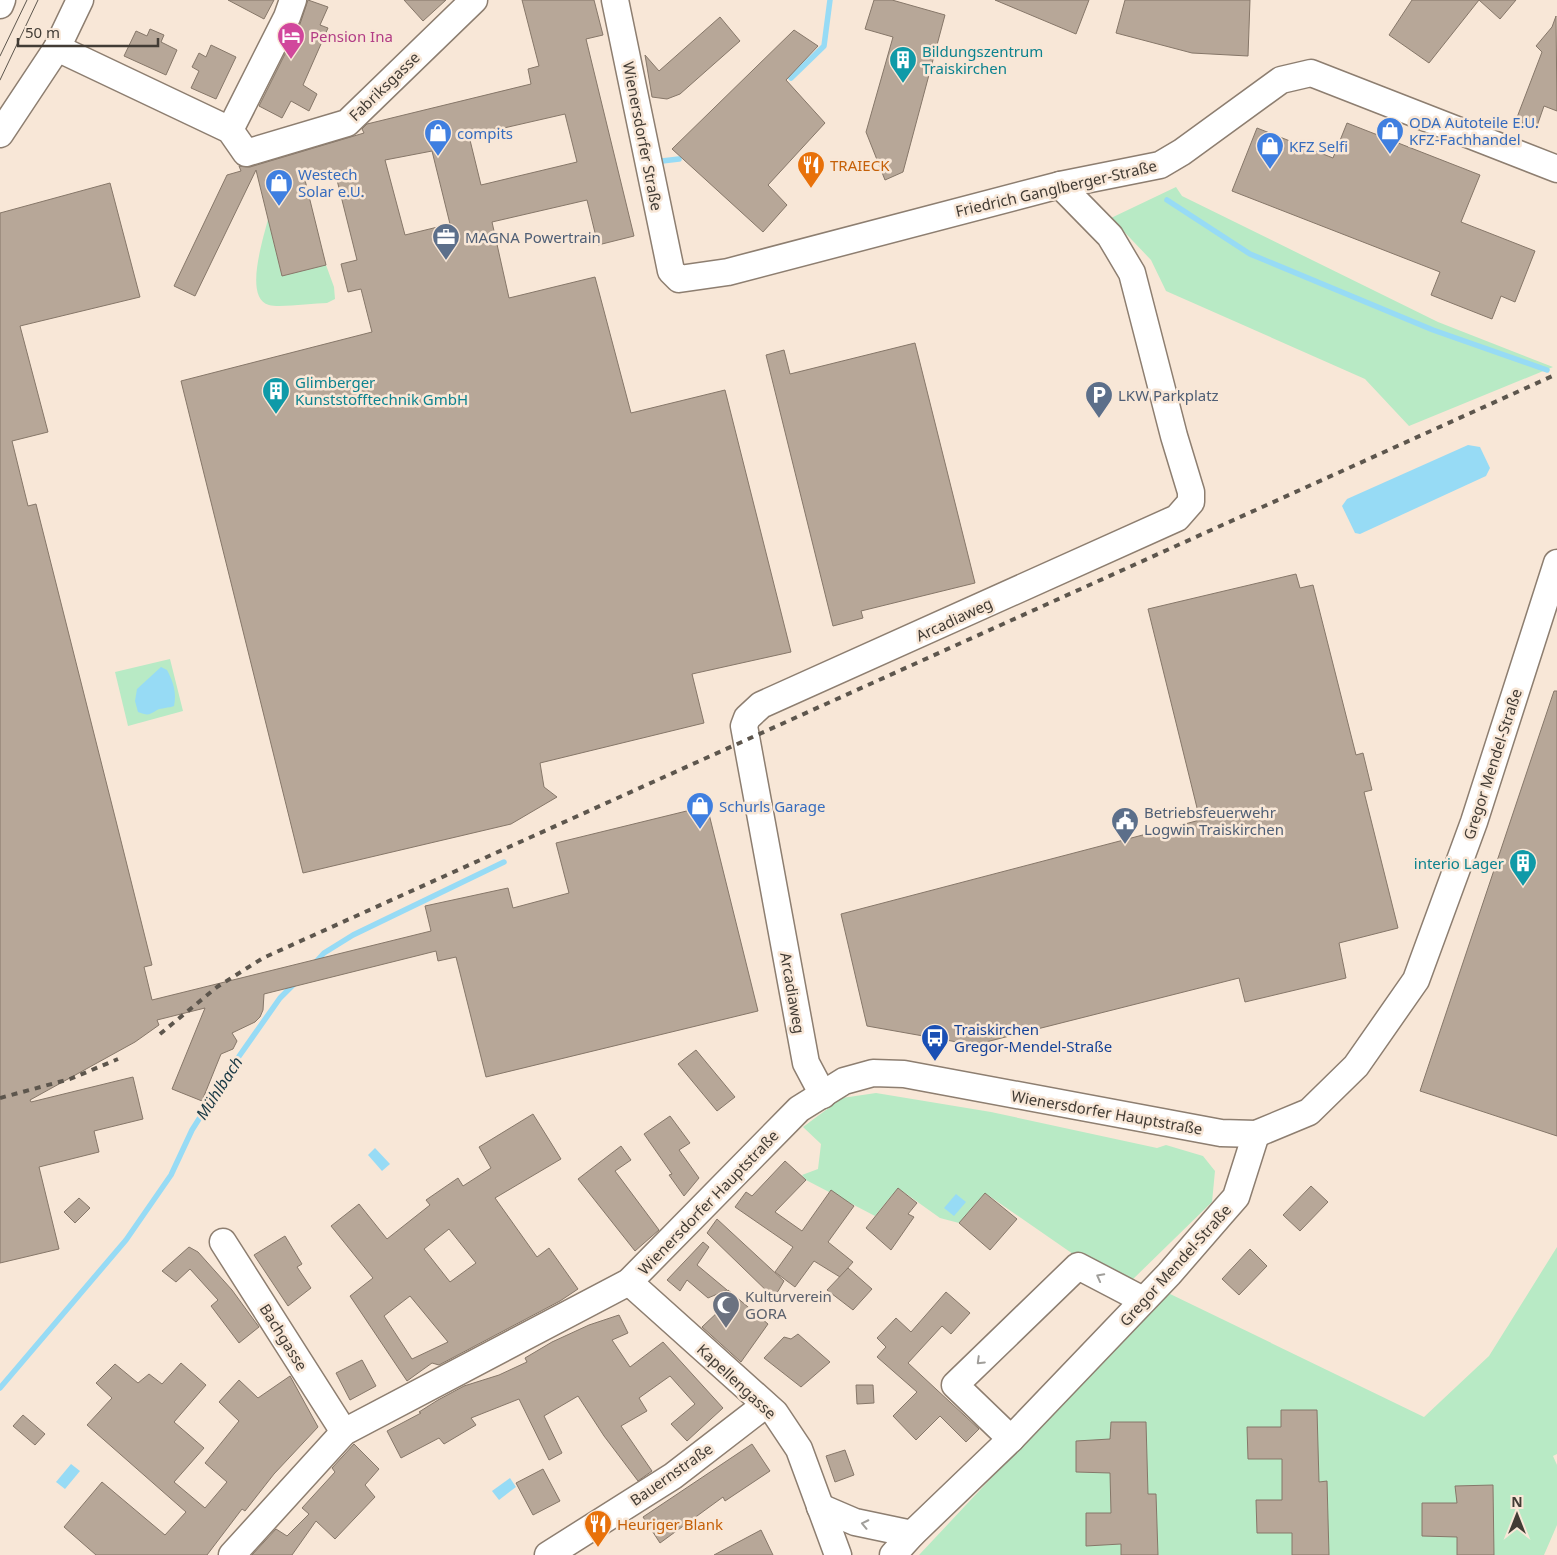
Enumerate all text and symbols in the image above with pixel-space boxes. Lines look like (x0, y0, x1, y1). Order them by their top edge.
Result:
scale bar (18, 15, 158, 47)
hotel icon: Pension Ina (276, 21, 306, 60)
text: 50 m (25, 22, 60, 42)
place label: Pension Ina (310, 26, 393, 46)
place label: Bildungszentrum Traiskirchen (922, 41, 1043, 78)
building icon: Bildungszentrum Traiskirchen (888, 45, 918, 84)
street label: Fabriksgasse (344, 47, 424, 125)
street label: Wienersdorfer Straße (619, 60, 667, 212)
place label: ODA Autoteile E.U. KFZ-Fachhandel (1409, 112, 1539, 149)
shop icon: ODA Autoteile E.U. KFZ-Fachhandel (1375, 116, 1405, 155)
shop icon: compits (423, 118, 453, 157)
place label: compits (457, 123, 513, 143)
shop icon: KFZ Selfi (1255, 131, 1285, 170)
place label: KFZ Selfi (1289, 136, 1348, 156)
restaurant icon: TRAIECK (796, 150, 826, 189)
place label: TRAIECK (830, 155, 890, 175)
street label: Friedrich Ganglberger-Straße (953, 155, 1159, 221)
place label: Westech Solar e.U. (298, 164, 365, 201)
shop icon: Westech Solar e.U. (264, 168, 294, 207)
office icon: MAGNA Powertrain (431, 222, 461, 261)
place label: MAGNA Powertrain (465, 227, 601, 247)
place label: Glimberger Kunststofftechnik GmbH (295, 372, 468, 409)
building icon: Glimberger Kunststofftechnik GmbH (261, 376, 291, 415)
parking icon: LKW Parkplatz (1084, 380, 1114, 419)
place label: LKW Parkplatz (1118, 385, 1219, 405)
street label: Arcadiaweg (913, 593, 995, 645)
street label: Gregor Mendel-Straße (1458, 686, 1526, 842)
shop icon: Schurls Garage (685, 791, 715, 830)
place label: Schurls Garage (719, 796, 825, 816)
place label: Betriebsfeuerwehr Logwin Traiskirchen (1144, 802, 1284, 839)
public building icon: Betriebsfeuerwehr Logwin Traiskirchen (1110, 806, 1140, 845)
building icon: interio Lager (1508, 848, 1538, 887)
place label: interio Lager (1414, 853, 1504, 873)
street label: Arcadiaweg (776, 951, 810, 1035)
place label: Traiskirchen Gregor-Mendel-Straße (954, 1019, 1112, 1056)
bus stop icon: Traiskirchen Gregor-Mendel-Straße (920, 1023, 950, 1062)
water label: Mühlbach (190, 1052, 248, 1124)
street label: Wienersdorfer Hauptstraße (1010, 1085, 1204, 1139)
street label: Wienersdorfer Hauptstraße (633, 1125, 783, 1279)
street label: Gregor Mendel-Straße (1115, 1200, 1235, 1330)
one-way arrow (1097, 1274, 1106, 1284)
place label: Kulturverein GORA (745, 1286, 832, 1323)
mosque icon: Kulturverein GORA (711, 1290, 741, 1329)
street label: Bachgasse (256, 1300, 312, 1374)
street label: Kapellengasse (693, 1339, 781, 1423)
one-way arrow (976, 1355, 985, 1364)
street label: Bauernstraße (626, 1438, 716, 1510)
north arrow (1492, 1490, 1542, 1540)
text: N (1511, 1492, 1523, 1511)
restaurant icon: Heuriger Blank (583, 1509, 613, 1548)
place label: Heuriger Blank (617, 1514, 723, 1534)
one-way arrow (860, 1519, 869, 1530)

